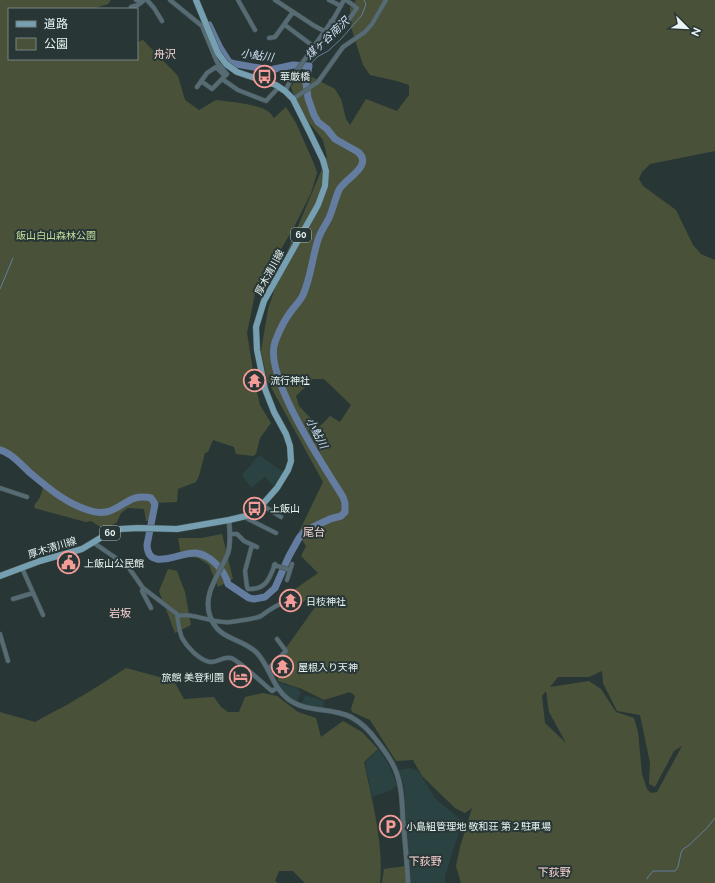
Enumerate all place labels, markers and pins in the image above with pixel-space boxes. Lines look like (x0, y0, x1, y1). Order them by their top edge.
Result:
bus stop icon: 華厳橋 (251, 63, 277, 89)
place label: 華厳橋 (280, 71, 310, 82)
temple icon: 流行神社 (241, 367, 267, 393)
place label: 流行神社 (270, 375, 310, 386)
bus stop icon: 上飯山 (241, 495, 267, 521)
place label: 上飯山 (270, 503, 300, 514)
public building icon: 上飯山公民館 (55, 550, 81, 576)
place label: 上飯山公民館 (84, 558, 144, 569)
temple icon: 日枝神社 (277, 588, 303, 614)
place label: 日枝神社 (306, 596, 346, 607)
temple icon: 屋根入り天神 (269, 654, 295, 680)
place label: 屋根入り天神 (298, 662, 358, 673)
hotel icon: 旅館 美登利園 (227, 664, 253, 690)
place label: 旅館 美登利園 (161, 672, 224, 683)
parking icon: 小島組管理地 敬和荘 第２駐車場 (377, 813, 403, 839)
place label: 小島組管理地 敬和荘 第２駐車場 (406, 821, 551, 832)

